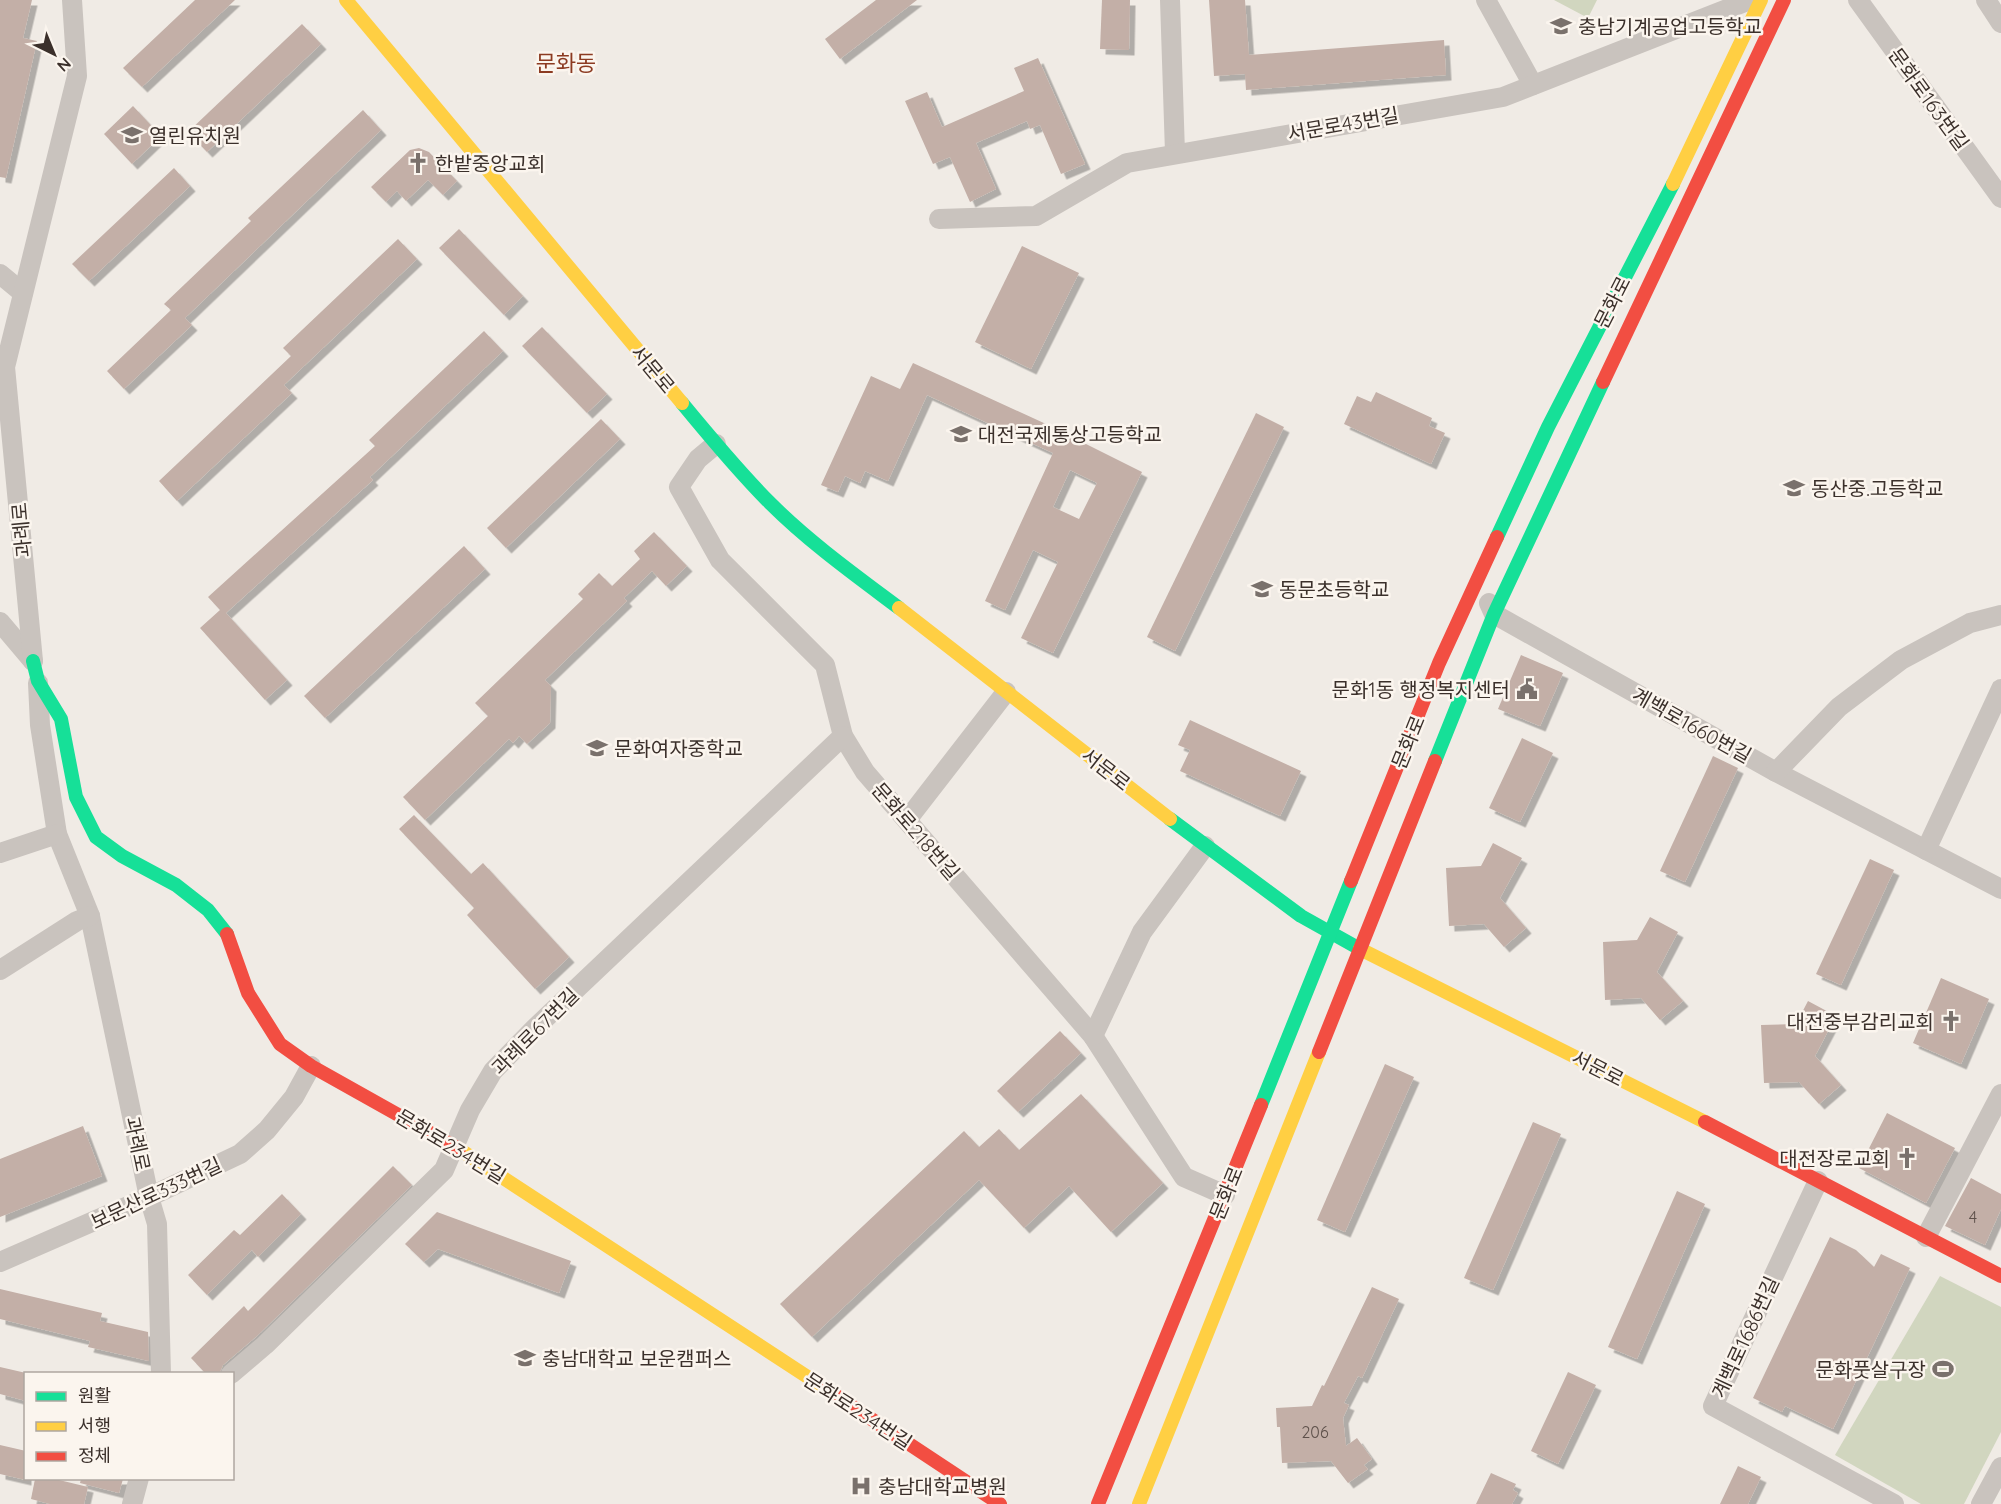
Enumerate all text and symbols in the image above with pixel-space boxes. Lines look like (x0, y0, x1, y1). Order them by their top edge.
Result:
school or university icon: 충남기계공업고등학교 (1549, 14, 1573, 38)
place label: 충남기계공업고등학교 (1578, 14, 1762, 39)
north arrow (24, 24, 84, 84)
street label: 문화로163번길 (1883, 43, 1975, 155)
district label: 문화동 (536, 49, 596, 77)
text: N (53, 54, 75, 76)
street label: 서문로43번길 (1285, 102, 1401, 146)
school or university icon: 열린유치원 (120, 123, 144, 147)
place label: 열린유치원 (149, 123, 241, 148)
church icon: 한밭중앙교회 (406, 151, 430, 175)
place label: 한밭중앙교회 (435, 151, 545, 176)
street label: 문화로 (1588, 272, 1636, 332)
street label: 서문로 (626, 340, 680, 398)
school or university icon: 대전국제통상고등학교 (949, 422, 973, 446)
place label: 대전국제통상고등학교 (978, 422, 1162, 447)
school or university icon: 동산중.고등학교 (1782, 476, 1806, 500)
place label: 동산중.고등학교 (1811, 476, 1943, 501)
street label: 과례로 (6, 501, 36, 559)
school or university icon: 동문초등학교 (1250, 577, 1274, 601)
place label: 동문초등학교 (1279, 577, 1389, 602)
place label: 문화1동 행정복지센터 (1332, 677, 1510, 702)
public building icon: 문화1동 행정복지센터 (1515, 677, 1539, 701)
street label: 계백로1660번길 (1628, 682, 1756, 768)
street label: 문화로 (1386, 712, 1430, 772)
school or university icon: 문화여자중학교 (585, 736, 609, 760)
place label: 문화여자중학교 (614, 736, 743, 761)
street label: 서문로 (1077, 742, 1135, 796)
street label: 문화로218번길 (867, 777, 965, 885)
street label: 과례로67번길 (486, 982, 584, 1080)
place label: 대전중부감리교회 (1787, 1009, 1934, 1034)
church icon: 대전중부감리교회 (1939, 1009, 1963, 1033)
street label: 서문로 (1568, 1044, 1628, 1092)
street label: 문화로234번길 (391, 1103, 511, 1189)
street label: 과례로 (120, 1114, 156, 1174)
place label: 대전장로교회 (1780, 1146, 1890, 1171)
church icon: 대전장로교회 (1895, 1146, 1919, 1170)
street label: 보문산로333번길 (86, 1152, 226, 1234)
street label: 문화로 (1204, 1163, 1248, 1223)
house number: 4 (1969, 1207, 1977, 1227)
street label: 계백로1686번길 (1706, 1272, 1784, 1402)
school or university icon: 충남대학교 보운캠퍼스 (513, 1346, 537, 1370)
place label: 충남대학교 보운캠퍼스 (542, 1346, 731, 1371)
place label: 문화풋살구장 (1816, 1357, 1926, 1382)
sports icon: 문화풋살구장 (1931, 1357, 1955, 1381)
street label: 문화로234번길 (799, 1367, 917, 1455)
legend (24, 1372, 234, 1480)
text: 원활 (78, 1384, 111, 1407)
text: 서행 (78, 1414, 111, 1437)
house number: 206 (1302, 1422, 1329, 1442)
text: 정체 (78, 1444, 111, 1467)
hospital icon: 충남대학교병원 (849, 1474, 873, 1498)
place label: 충남대학교병원 (878, 1474, 1007, 1499)

